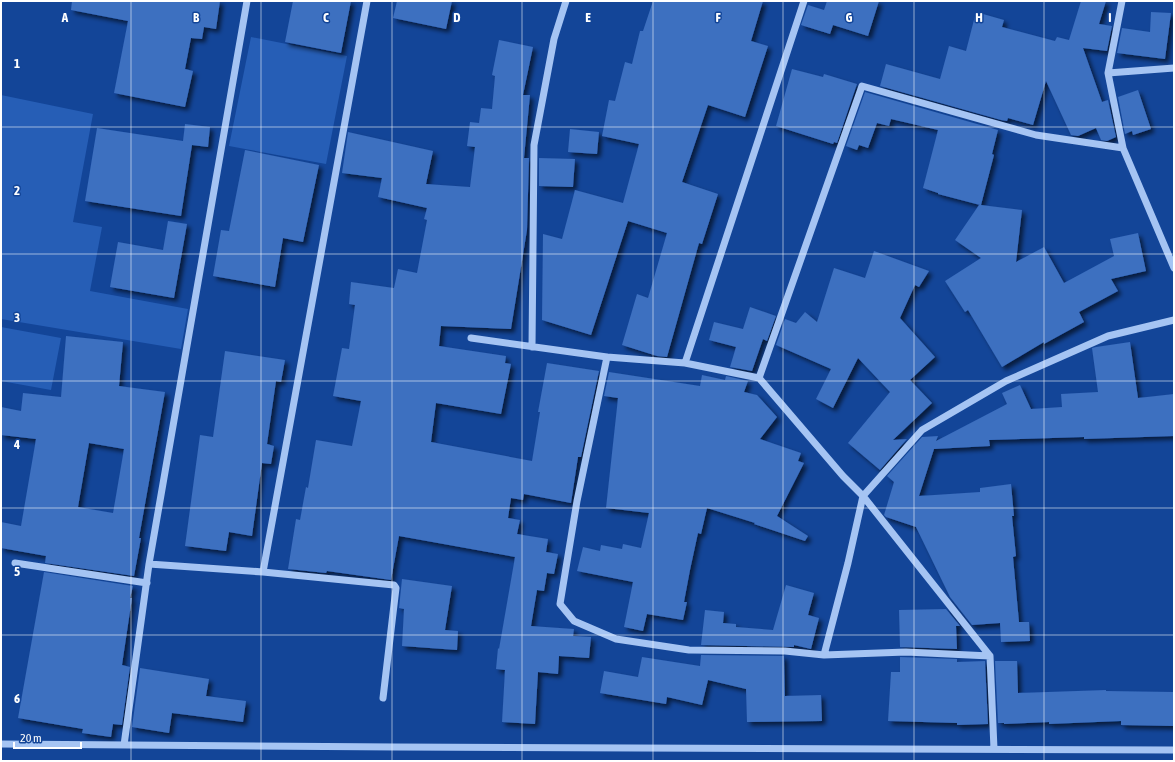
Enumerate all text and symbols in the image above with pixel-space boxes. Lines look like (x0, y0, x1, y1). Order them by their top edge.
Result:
text: A (61, 10, 69, 25)
text: B (193, 10, 200, 25)
text: C (323, 10, 329, 25)
text: D (453, 10, 461, 25)
text: E (585, 10, 591, 25)
text: F (715, 10, 721, 25)
text: G (846, 10, 853, 25)
text: H (975, 10, 983, 25)
text: I (1108, 10, 1112, 25)
text: 1 (14, 56, 20, 71)
text: 2 (14, 183, 20, 198)
text: 3 (14, 310, 20, 325)
text: 4 (13, 437, 20, 452)
text: 5 (14, 564, 20, 579)
text: 6 (14, 691, 20, 706)
scale bar (14, 724, 81, 750)
text: 20 m (20, 731, 42, 745)

